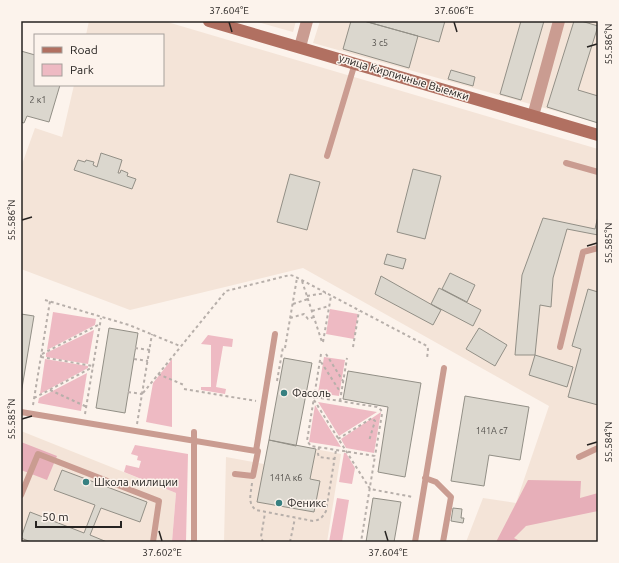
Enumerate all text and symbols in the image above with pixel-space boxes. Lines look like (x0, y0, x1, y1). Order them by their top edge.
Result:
text: 37.604°E (209, 5, 249, 16)
text: 37.606°E (434, 5, 474, 16)
text: 55.586°N (603, 23, 614, 65)
legend (34, 34, 164, 86)
house number: 3 с5 (372, 38, 388, 48)
text: Road (70, 43, 98, 56)
street label: улица Кирпичные Выемки (337, 51, 471, 103)
text: Park (70, 63, 94, 76)
house number: 2 к1 (30, 95, 46, 105)
text: 55.586°N (6, 199, 17, 241)
text: 55.585°N (603, 222, 614, 264)
place label: Фасоль (292, 387, 331, 399)
marker: Фасоль (279, 388, 289, 398)
text: 55.585°N (6, 398, 17, 440)
text: 55.584°N (603, 421, 614, 463)
house number: 141А с7 (476, 426, 508, 436)
house number: 141А к6 (270, 473, 302, 483)
place label: Школа милиции (94, 476, 178, 488)
marker: Школа милиции (81, 477, 91, 487)
place label: Феникс (287, 497, 326, 509)
marker: Феникс (274, 498, 284, 508)
scale bar (36, 503, 121, 529)
text: 50 m (42, 510, 69, 523)
text: 37.602°E (142, 547, 182, 558)
text: 37.604°E (368, 547, 408, 558)

